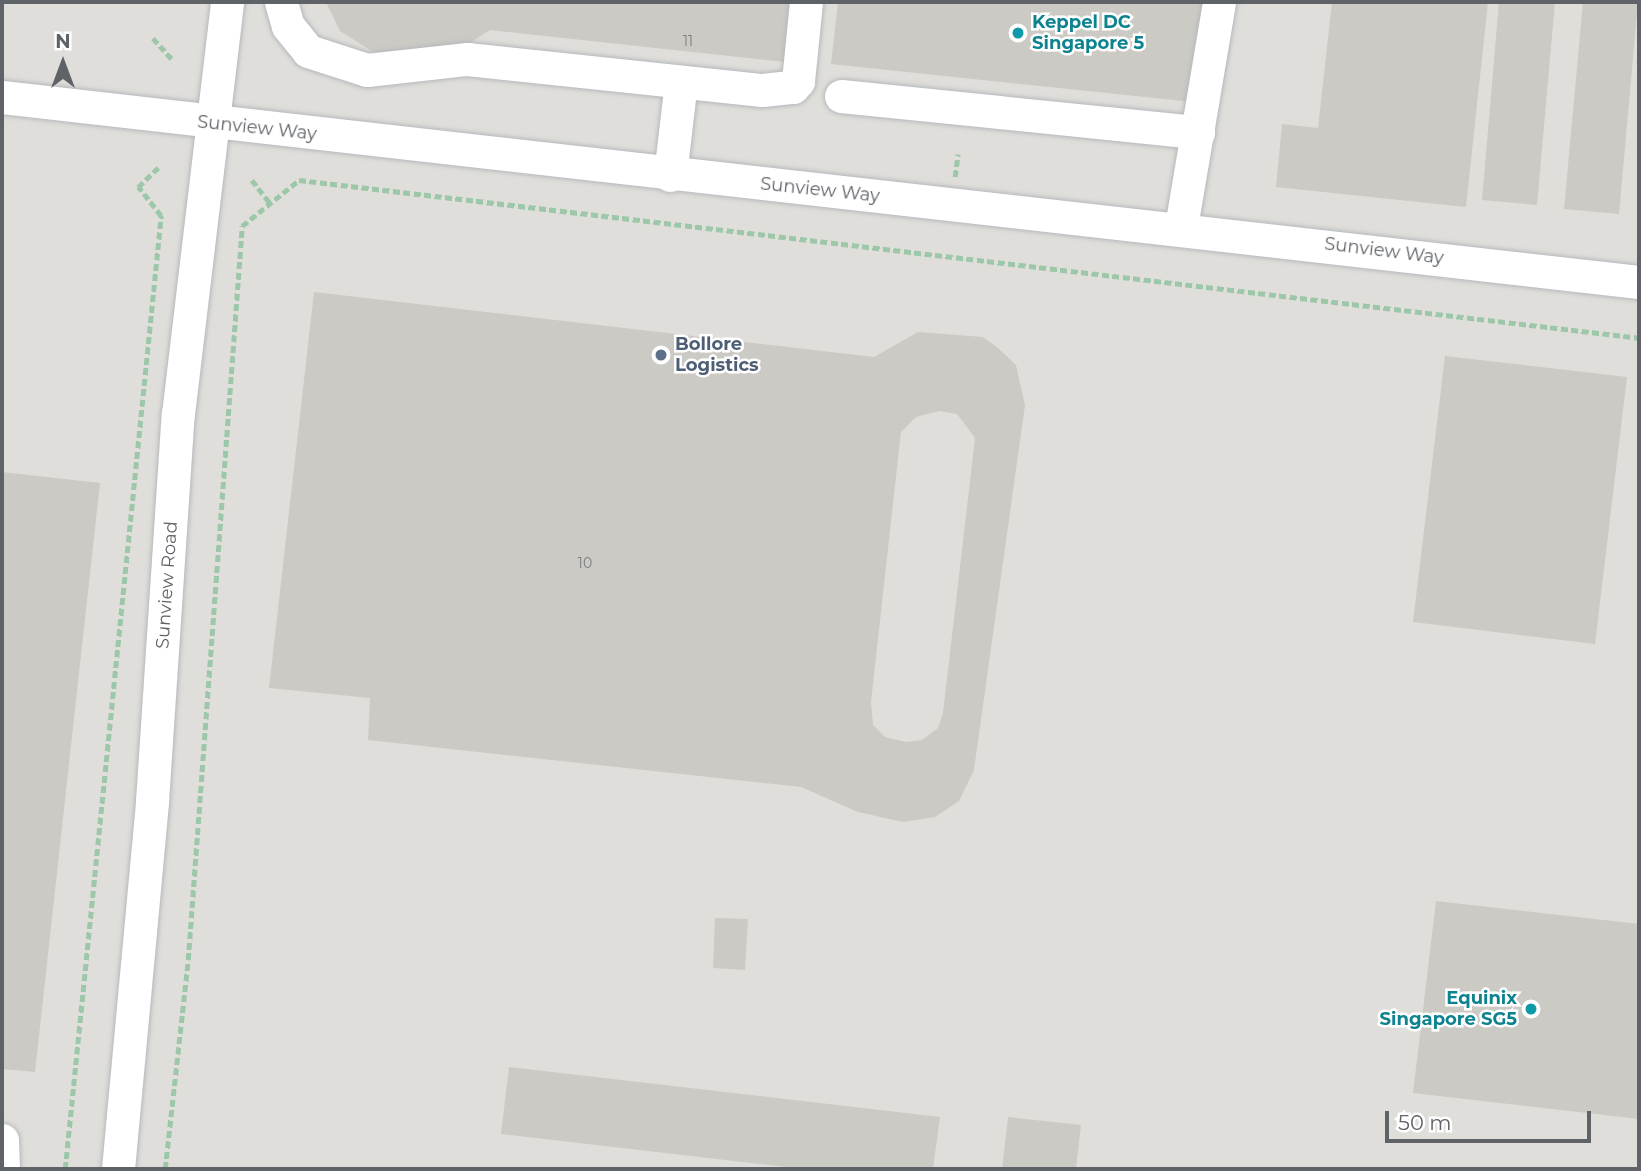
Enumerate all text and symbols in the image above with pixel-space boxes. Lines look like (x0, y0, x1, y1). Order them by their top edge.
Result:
place label: Keppel DC Singapore 5 (1032, 12, 1144, 54)
marker: Keppel DC Singapore 5 (1010, 25, 1026, 41)
north arrow (28, 28, 98, 98)
text: N (55, 30, 71, 53)
house number: 11 (683, 33, 693, 49)
street label: Sunview Way (196, 111, 318, 145)
street label: Sunview Way (759, 173, 881, 207)
street label: Sunview Way (1323, 233, 1445, 269)
place label: Bollore Logistics (675, 334, 759, 376)
marker: Bollore Logistics (653, 347, 669, 363)
street label: Sunview Road (152, 520, 182, 650)
house number: 10 (578, 555, 592, 571)
place label: Equinix Singapore SG5 (1380, 988, 1517, 1030)
marker: Equinix Singapore SG5 (1523, 1001, 1539, 1017)
scale bar (1389, 1098, 1596, 1142)
text: 50 m (1398, 1110, 1452, 1135)

